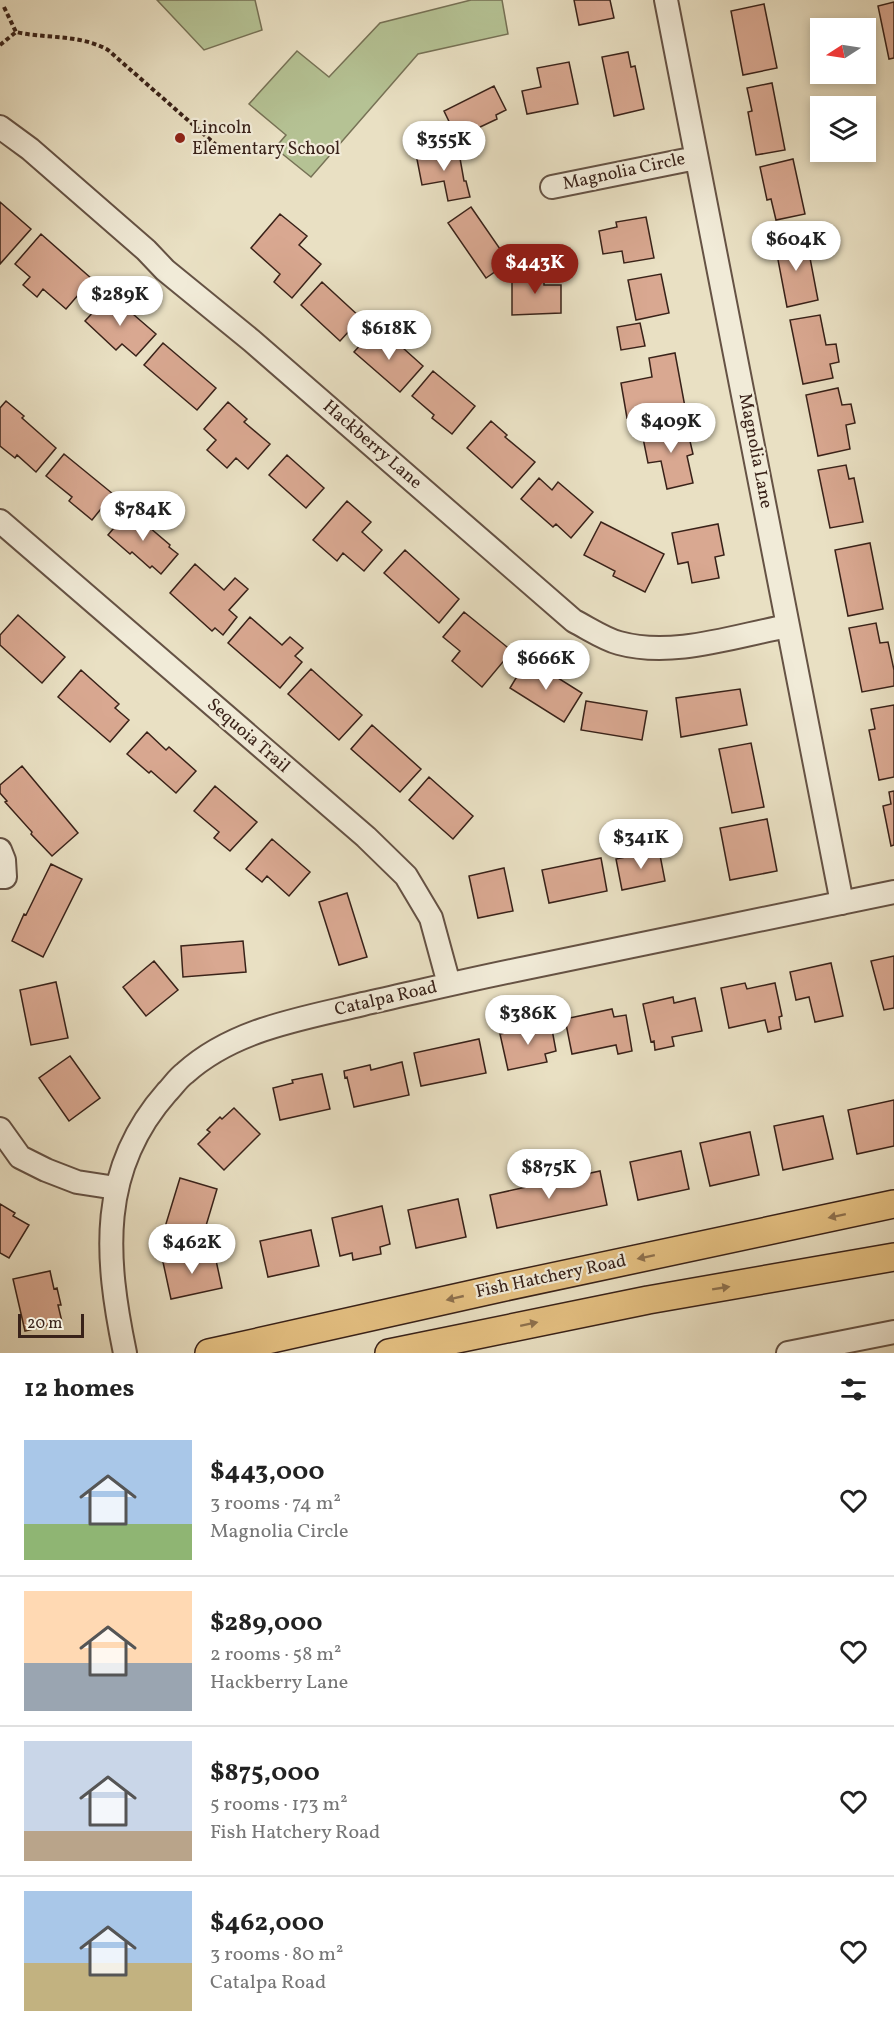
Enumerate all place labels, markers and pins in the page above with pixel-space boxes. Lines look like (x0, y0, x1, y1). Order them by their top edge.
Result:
place label: Lincoln Elementary School (192, 116, 340, 162)
pin: $355K (402, 121, 486, 172)
marker: Lincoln Elementary School (173, 131, 187, 145)
pin: $604K (754, 221, 838, 272)
pin: $443K (493, 244, 577, 295)
pin: $289K (78, 276, 162, 327)
pin: $618K (347, 310, 431, 361)
pin: $409K (629, 403, 713, 454)
pin: $784K (101, 491, 185, 542)
pin: $666K (504, 640, 588, 691)
pin: $341K (599, 819, 683, 870)
pin: $386K (486, 995, 570, 1046)
pin: $875K (507, 1149, 591, 1200)
pin: $462K (150, 1224, 234, 1275)

